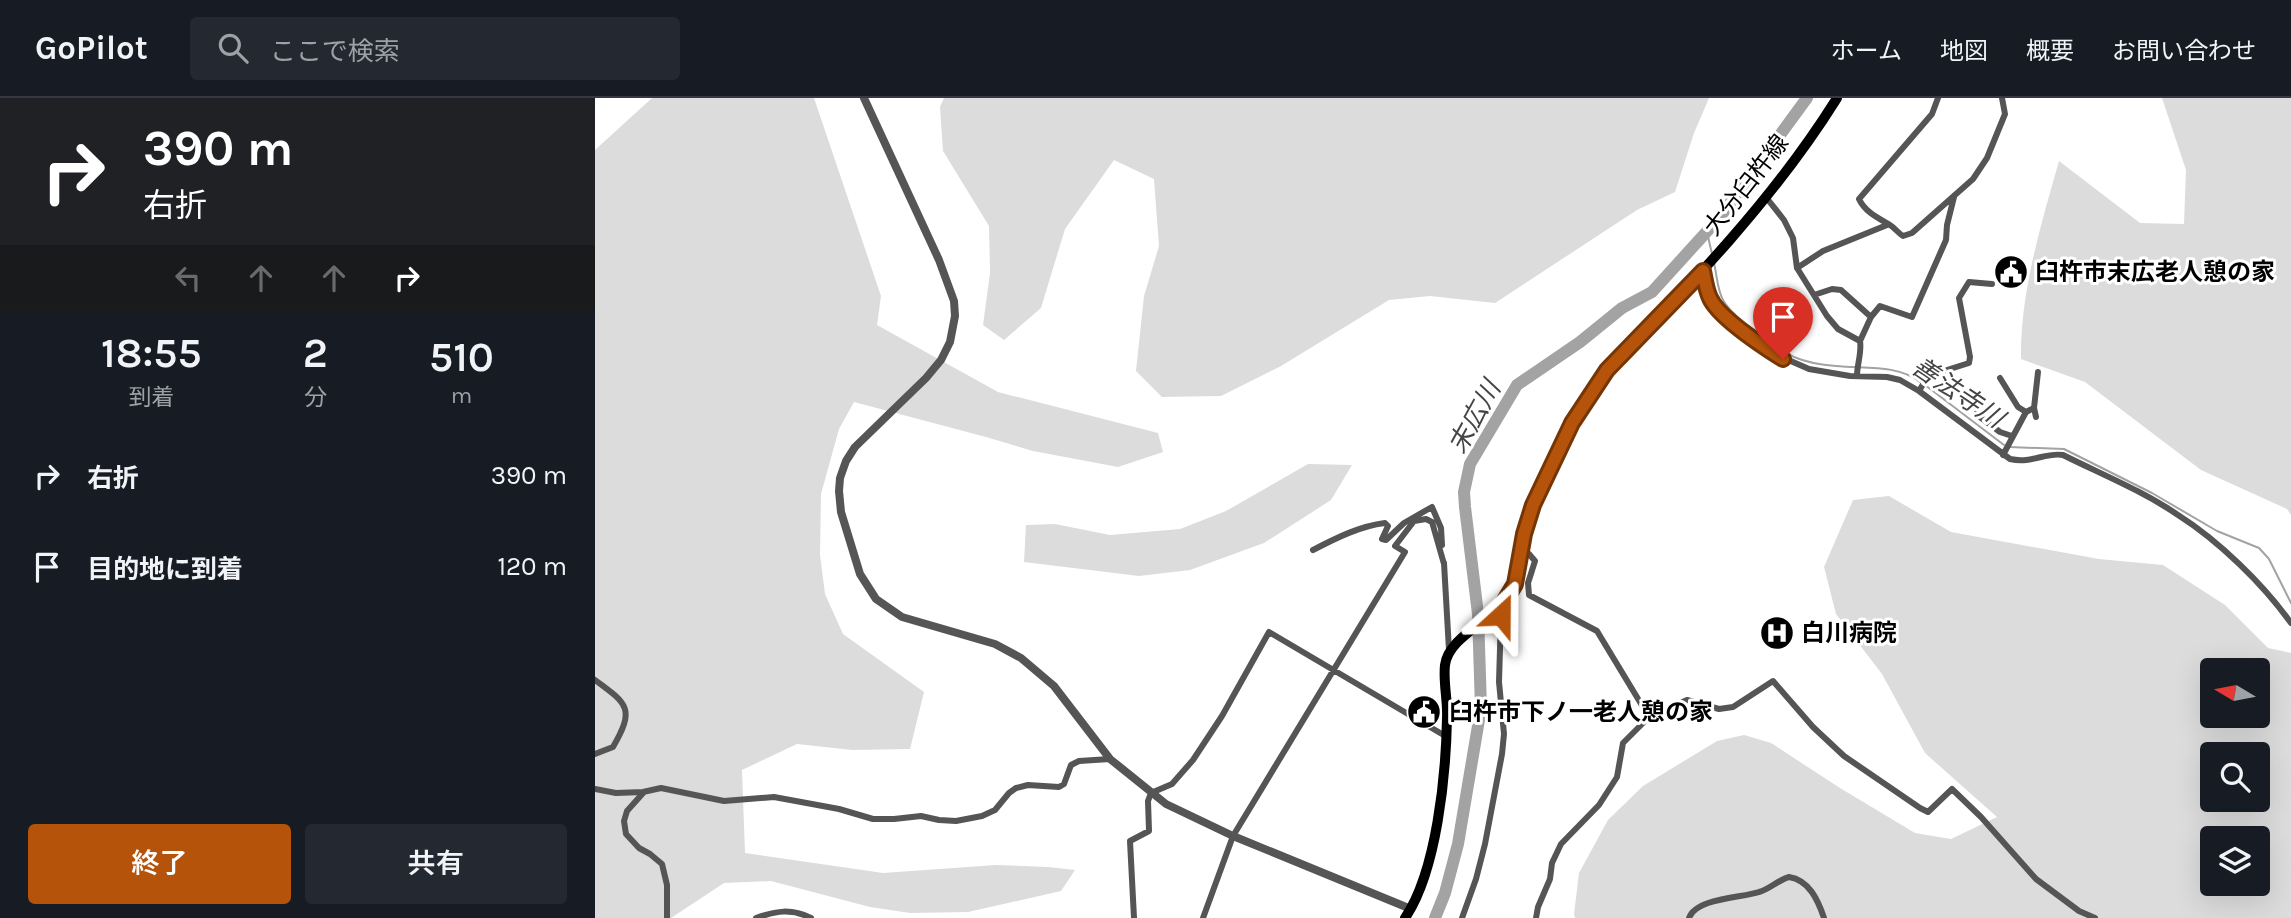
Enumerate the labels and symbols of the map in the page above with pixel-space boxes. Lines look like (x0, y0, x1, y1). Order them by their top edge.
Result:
street label: 大分臼杵線 (1698, 129, 1794, 241)
public building icon: 臼杵市末広老人憩の家 (1992, 253, 2030, 291)
place label: 臼杵市末広老人憩の家 (2035, 258, 2275, 286)
pin (1753, 287, 1813, 359)
water label: 善法寺川 (1906, 350, 2012, 436)
water label: 末広川 (1442, 373, 1508, 459)
position arrow (1464, 578, 1538, 652)
hospital icon: 白川病院 (1758, 614, 1796, 652)
place label: 白川病院 (1801, 619, 1897, 647)
north arrow (2200, 658, 2270, 728)
public building icon: 臼杵市下ノ一老人憩の家 (1405, 693, 1443, 731)
place label: 臼杵市下ノ一老人憩の家 (1449, 698, 1713, 726)

